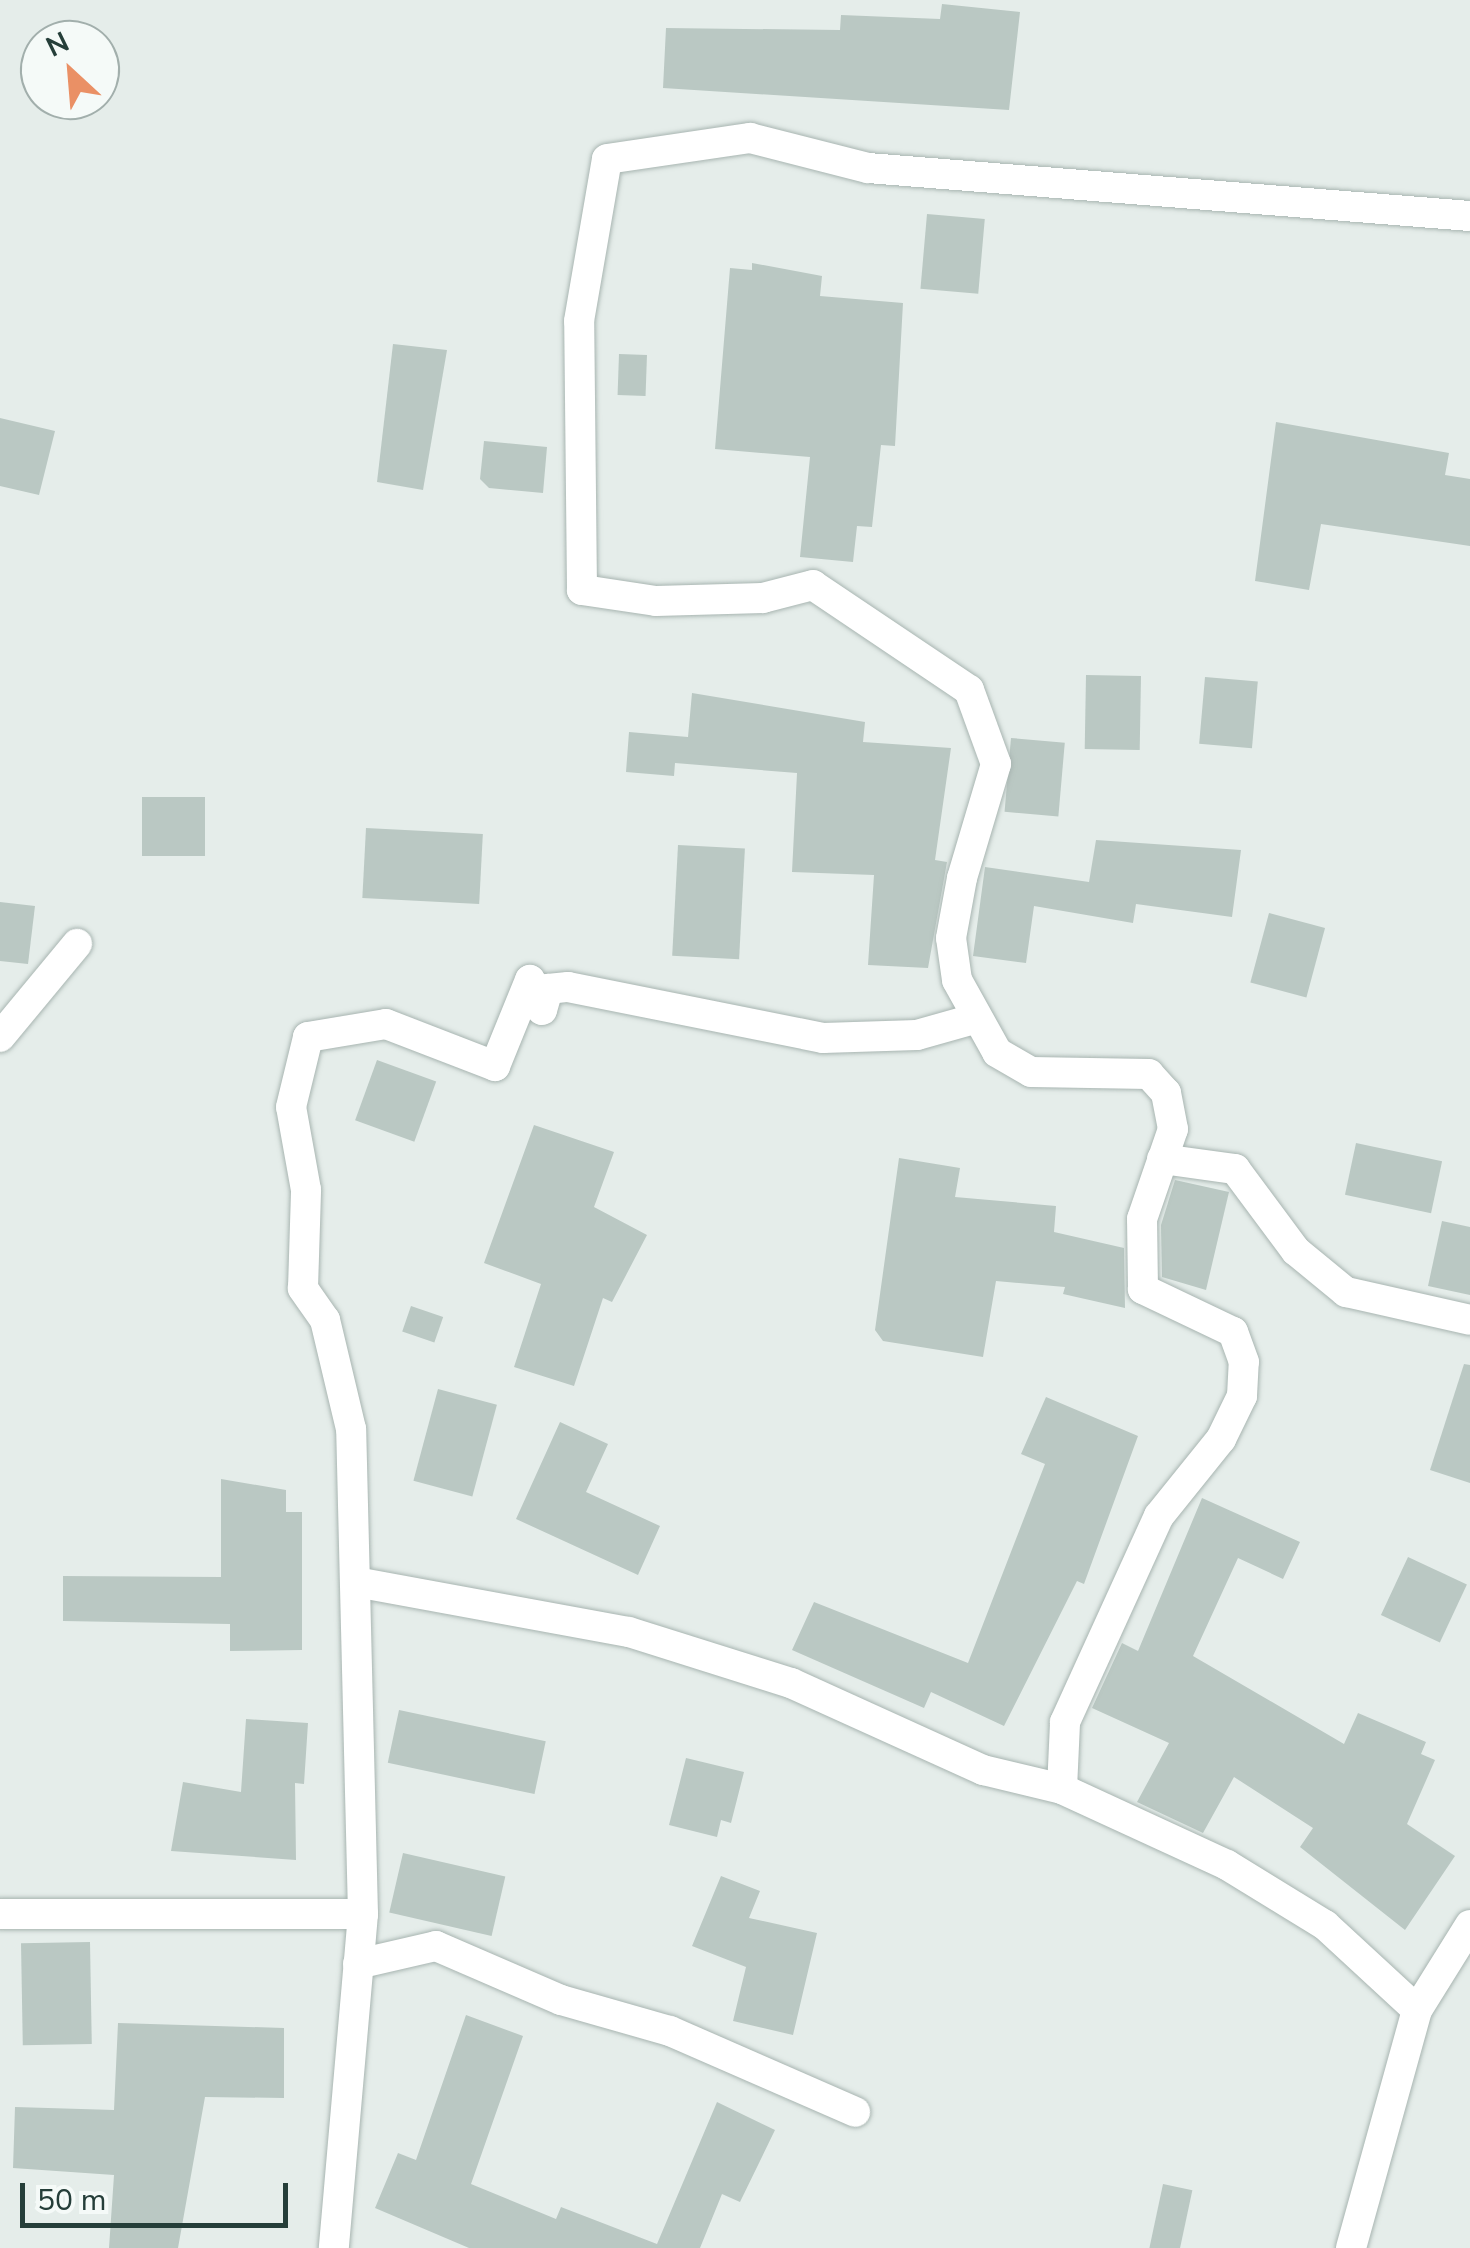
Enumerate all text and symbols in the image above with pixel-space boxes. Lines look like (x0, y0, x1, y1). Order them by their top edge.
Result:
north arrow (20, 20, 120, 120)
text: N (40, 23, 75, 67)
scale bar (25, 2163, 292, 2225)
text: 50 m (37, 2180, 106, 2221)

